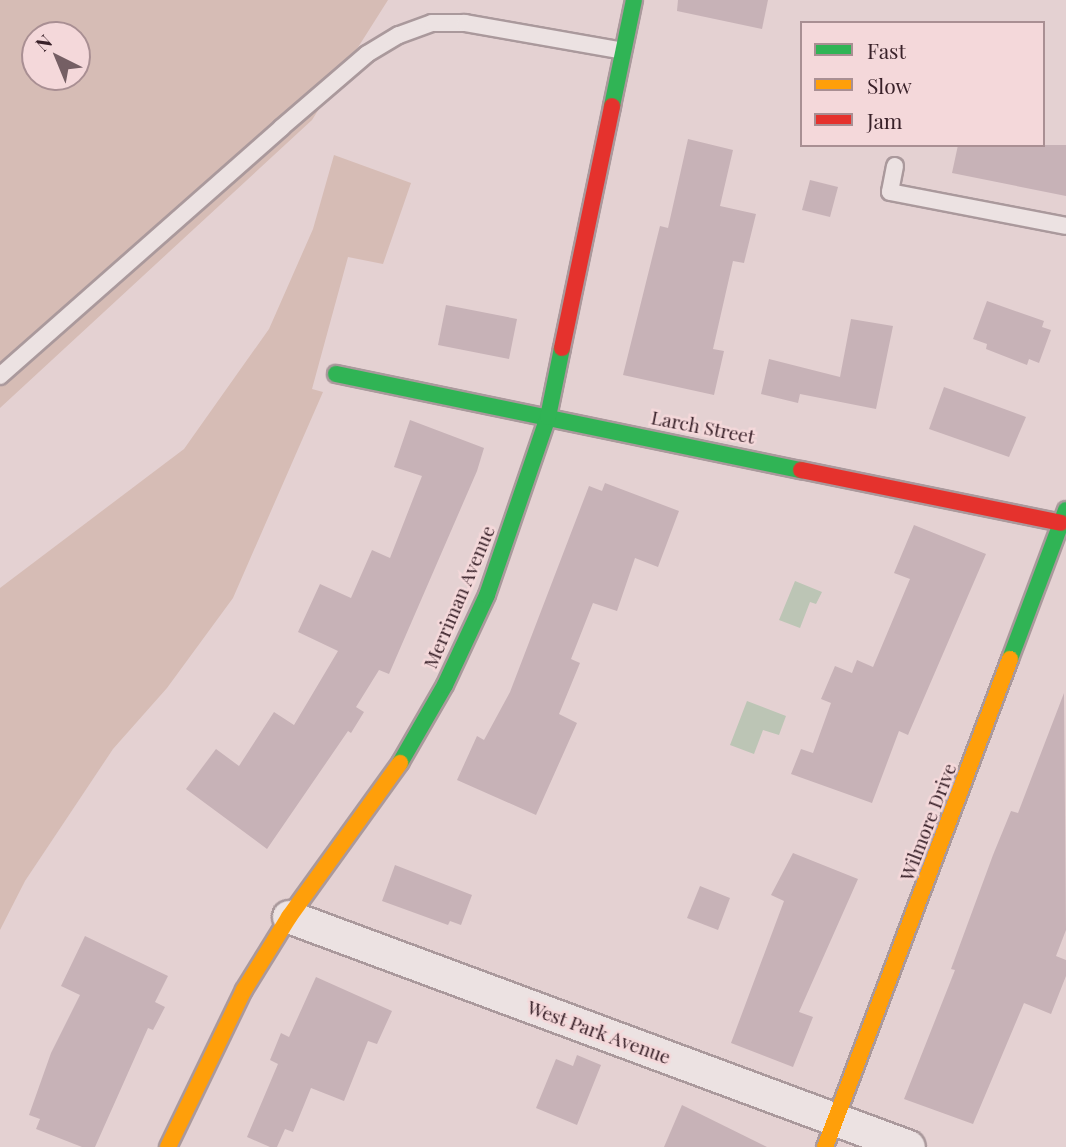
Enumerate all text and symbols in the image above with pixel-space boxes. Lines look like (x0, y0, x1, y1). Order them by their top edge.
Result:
north arrow (21, 21, 91, 91)
legend (800, 21, 1045, 147)
text: N (29, 28, 57, 56)
text: Fast (867, 36, 906, 64)
text: Slow (867, 71, 912, 99)
text: Jam (867, 106, 903, 134)
street label: Larch Street (649, 406, 757, 448)
street label: Merriman Avenue (419, 522, 499, 672)
street label: Wilmore Drive (895, 760, 961, 884)
street label: West Park Avenue (524, 995, 674, 1069)

